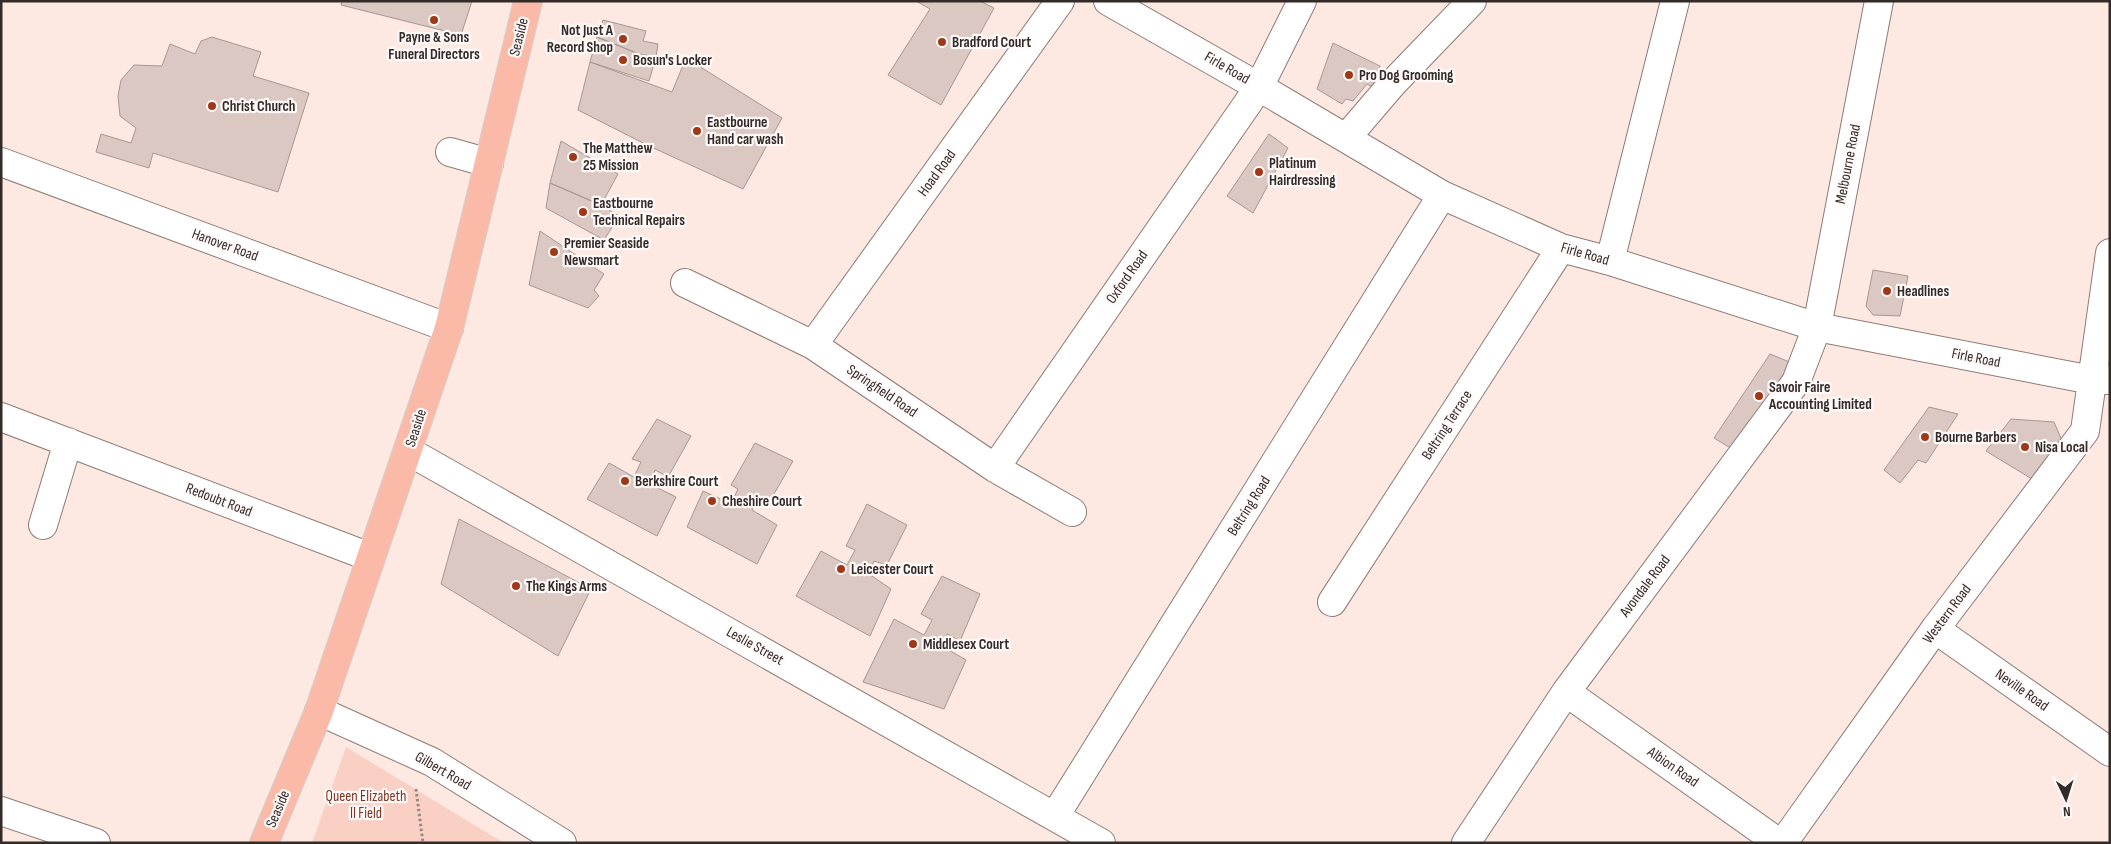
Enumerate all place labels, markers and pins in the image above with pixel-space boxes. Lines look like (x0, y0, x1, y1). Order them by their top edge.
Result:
marker: Payne & Sons Funeral Directors (428, 14, 440, 26)
place label: Not Just A Record Shop (547, 21, 614, 57)
place label: Payne & Sons Funeral Directors (388, 28, 480, 64)
marker: Not Just A Record Shop (617, 33, 629, 45)
place label: Bradford Court (952, 33, 1031, 52)
marker: Bradford Court (936, 36, 948, 48)
place label: Bosun's Locker (633, 51, 712, 70)
marker: Bosun's Locker (617, 54, 629, 66)
place label: Pro Dog Grooming (1359, 66, 1454, 85)
marker: Pro Dog Grooming (1343, 69, 1355, 81)
place label: Christ Church (222, 97, 296, 116)
marker: Christ Church (206, 100, 218, 112)
place label: Eastbourne Hand car wash (707, 113, 783, 149)
marker: Eastbourne Hand car wash (691, 125, 703, 137)
place label: The Matthew 25 Mission (583, 139, 652, 175)
marker: The Matthew 25 Mission (567, 151, 579, 163)
place label: Platinum Hairdressing (1269, 154, 1336, 190)
marker: Platinum Hairdressing (1253, 166, 1265, 178)
place label: Eastbourne Technical Repairs (593, 194, 685, 230)
marker: Eastbourne Technical Repairs (577, 206, 589, 218)
place label: Premier Seaside Newsmart (564, 234, 649, 270)
marker: Premier Seaside Newsmart (548, 246, 560, 258)
place label: Headlines (1897, 282, 1949, 301)
marker: Headlines (1881, 285, 1893, 297)
place label: Savoir Faire Accounting Limited (1768, 378, 1872, 414)
marker: Savoir Faire Accounting Limited (1753, 390, 1765, 402)
place label: Bourne Barbers (1935, 428, 2017, 447)
marker: Bourne Barbers (1919, 431, 1931, 443)
place label: Nisa Local (2035, 438, 2088, 457)
marker: Nisa Local (2019, 441, 2031, 453)
place label: Berkshire Court (635, 472, 719, 491)
marker: Berkshire Court (619, 475, 631, 487)
place label: Cheshire Court (722, 492, 802, 511)
marker: Cheshire Court (706, 495, 718, 507)
place label: Leicester Court (851, 560, 934, 579)
marker: Leicester Court (835, 563, 847, 575)
place label: The Kings Arms (526, 577, 607, 596)
marker: The Kings Arms (510, 580, 522, 592)
place label: Middlesex Court (923, 635, 1009, 654)
marker: Middlesex Court (907, 638, 919, 650)

